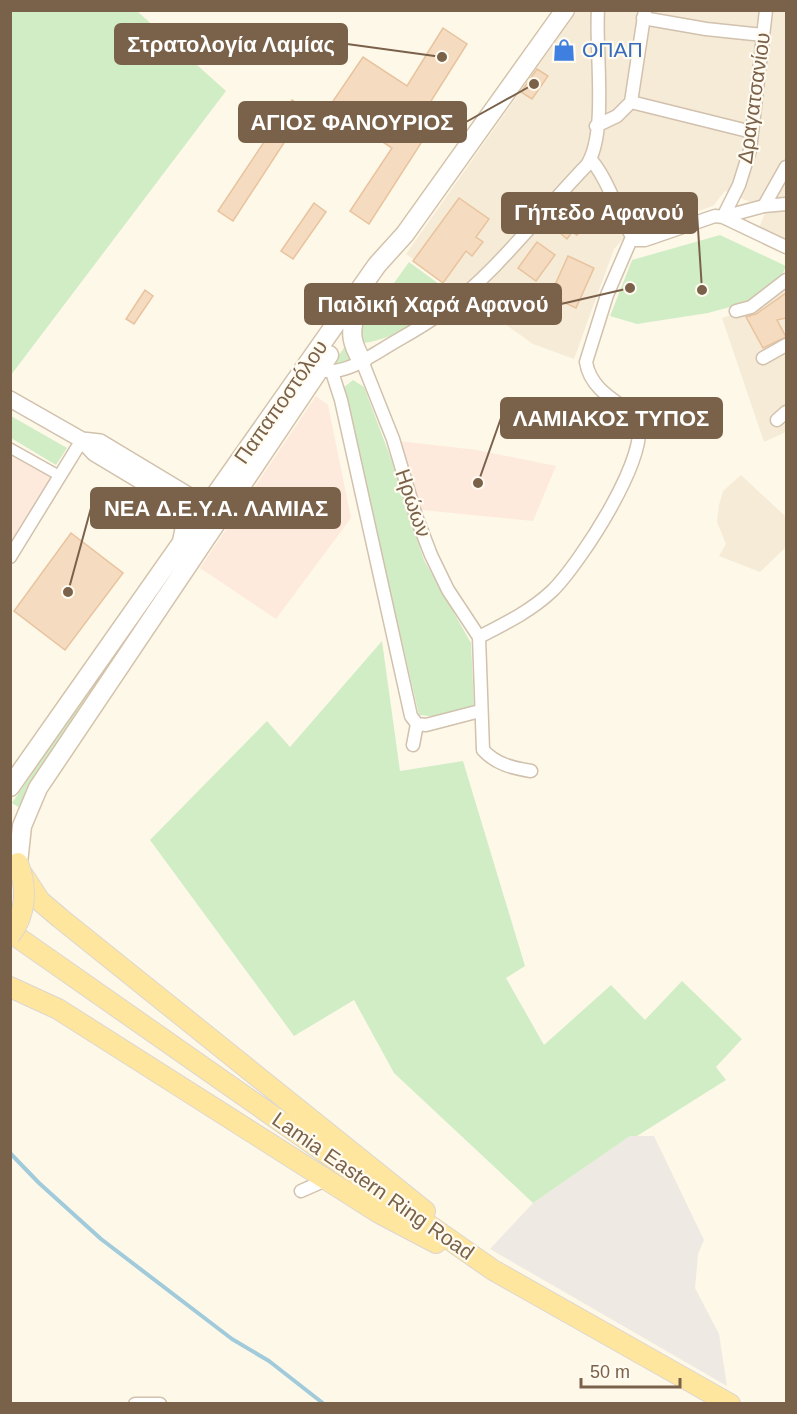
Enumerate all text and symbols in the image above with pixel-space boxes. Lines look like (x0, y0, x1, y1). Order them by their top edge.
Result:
callout: Στρατολογία Λαμίας (115, 24, 347, 64)
street label: Δραγατσανίου (733, 31, 774, 165)
text: Στρατολογία Λαμίας (127, 32, 335, 57)
shop icon: ΟΠΑΠ (551, 37, 577, 63)
place label: ΟΠΑΠ (582, 38, 643, 61)
callout: ΑΓΙΟΣ ΦΑΝΟΥΡΙΟΣ (239, 102, 466, 142)
text: ΑΓΙΟΣ ΦΑΝΟΥΡΙΟΣ (250, 110, 454, 135)
callout: Γήπεδο Αφανού (502, 193, 697, 233)
text: Γήπεδο Αφανού (514, 200, 684, 225)
callout: Παιδική Χαρά Αφανού (305, 284, 561, 324)
text: Παιδική Χαρά Αφανού (317, 292, 549, 317)
street label: Παπαποστόλου (229, 336, 332, 468)
callout: ΛΑΜΙΑΚΟΣ ΤΥΠΟΣ (501, 398, 722, 438)
text: ΛΑΜΙΑΚΟΣ ΤΥΠΟΣ (513, 406, 709, 431)
street label: Ηρώων (391, 466, 436, 540)
callout: ΝΕΑ Δ.Ε.Υ.Α. ΛΑΜΙΑΣ (91, 488, 340, 528)
text: ΝΕΑ Δ.Ε.Υ.Α. ΛΑΜΙΑΣ (104, 496, 328, 521)
street label: Lamia Eastern Ring Road (268, 1107, 478, 1264)
scale bar (581, 1351, 680, 1389)
text: 50 m (590, 1362, 630, 1382)

